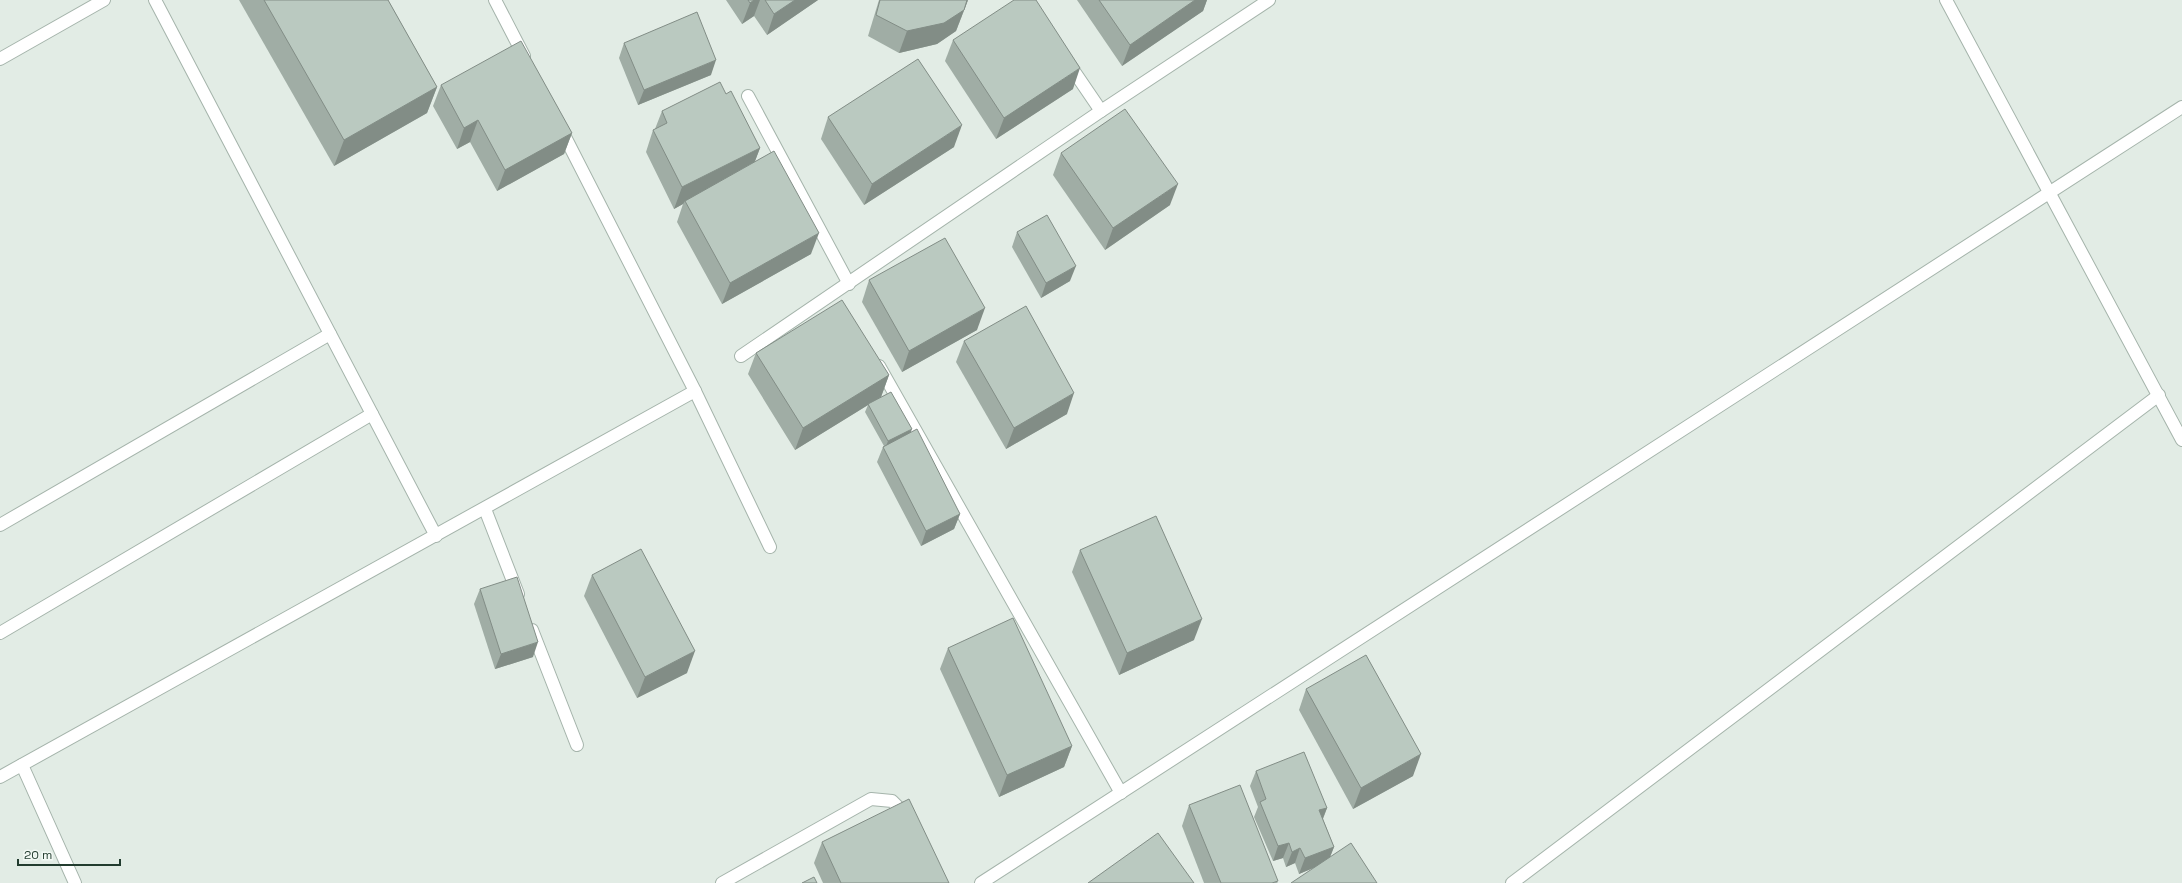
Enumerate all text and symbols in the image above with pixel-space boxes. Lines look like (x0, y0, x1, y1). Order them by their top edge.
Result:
scale bar (18, 841, 120, 867)
text: 20 m (24, 847, 52, 863)

